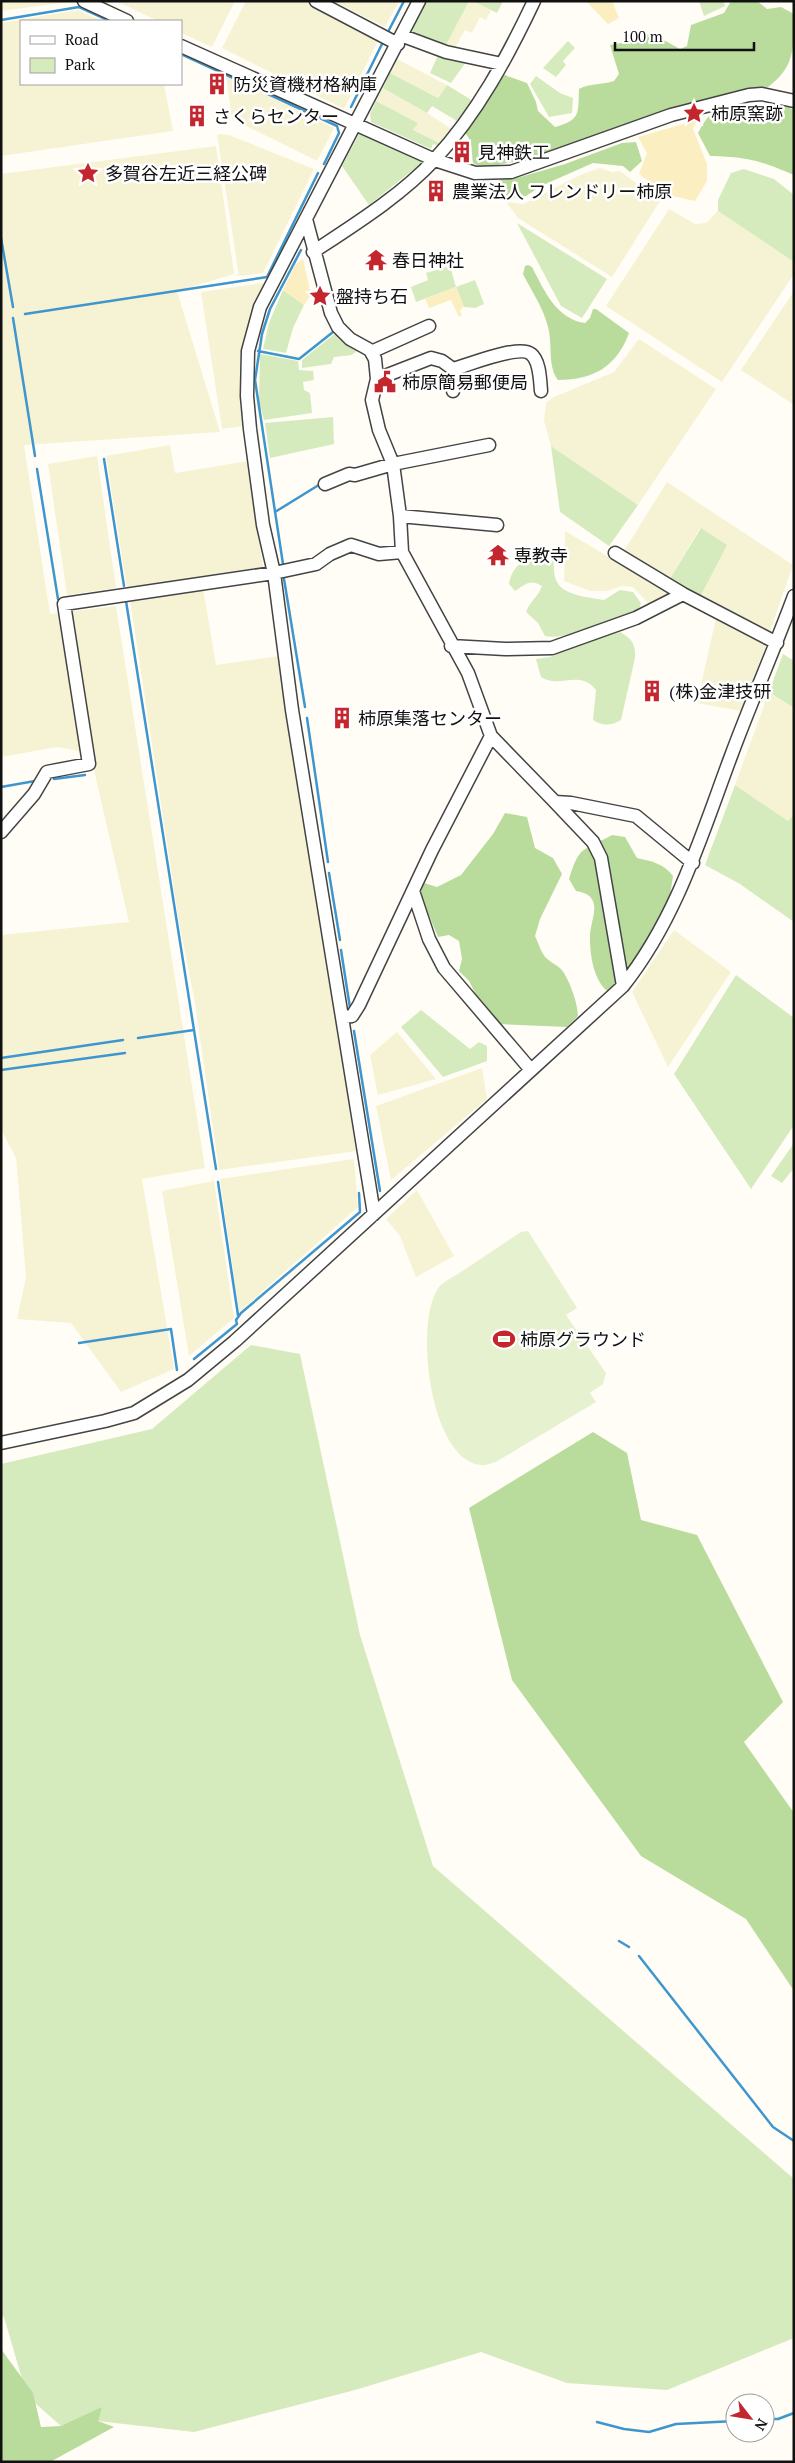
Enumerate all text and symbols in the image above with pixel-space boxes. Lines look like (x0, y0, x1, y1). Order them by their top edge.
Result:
legend (20, 20, 182, 85)
scale bar (615, 20, 754, 52)
text: 100 m (622, 26, 663, 46)
text: Road (65, 29, 98, 49)
text: Park (65, 54, 95, 74)
building icon: 防災資機材格納庫 (204, 71, 230, 97)
place label: 防災資機材格納庫 (233, 72, 377, 96)
place icon: 柿原窯跡 (681, 100, 707, 126)
place label: 柿原窯跡 (711, 101, 783, 125)
building icon: さくらセンター (184, 103, 210, 129)
place label: さくらセンター (213, 104, 339, 128)
building icon: 見神鉄工 (449, 139, 475, 165)
place label: 見神鉄工 (478, 140, 550, 164)
place icon: 多賀谷左近三経公碑 (75, 160, 101, 186)
place label: 多賀谷左近三経公碑 (105, 161, 267, 185)
building icon: 農業法人 フレンドリー柿原 (423, 178, 449, 204)
place label: 農業法人 フレンドリー柿原 (452, 179, 672, 203)
temple icon: 春日神社 (363, 247, 389, 273)
place label: 春日神社 (392, 248, 464, 272)
place icon: 盤持ち石 (307, 283, 333, 309)
place label: 盤持ち石 (336, 284, 408, 308)
public building icon: 柿原簡易郵便局 (372, 369, 398, 395)
place label: 柿原簡易郵便局 (402, 370, 528, 394)
temple icon: 専教寺 (485, 542, 511, 568)
place label: 専教寺 (514, 543, 568, 567)
building icon: (株)金津技研 (639, 678, 665, 704)
place label: (株)金津技研 (669, 679, 771, 703)
building icon: 柿原集落センター (329, 705, 355, 731)
place label: 柿原集落センター (358, 706, 502, 730)
sports icon: 柿原グラウンド (491, 1326, 517, 1352)
place label: 柿原グラウンド (520, 1327, 646, 1351)
north arrow (725, 2393, 775, 2443)
text: N (750, 2416, 772, 2435)

